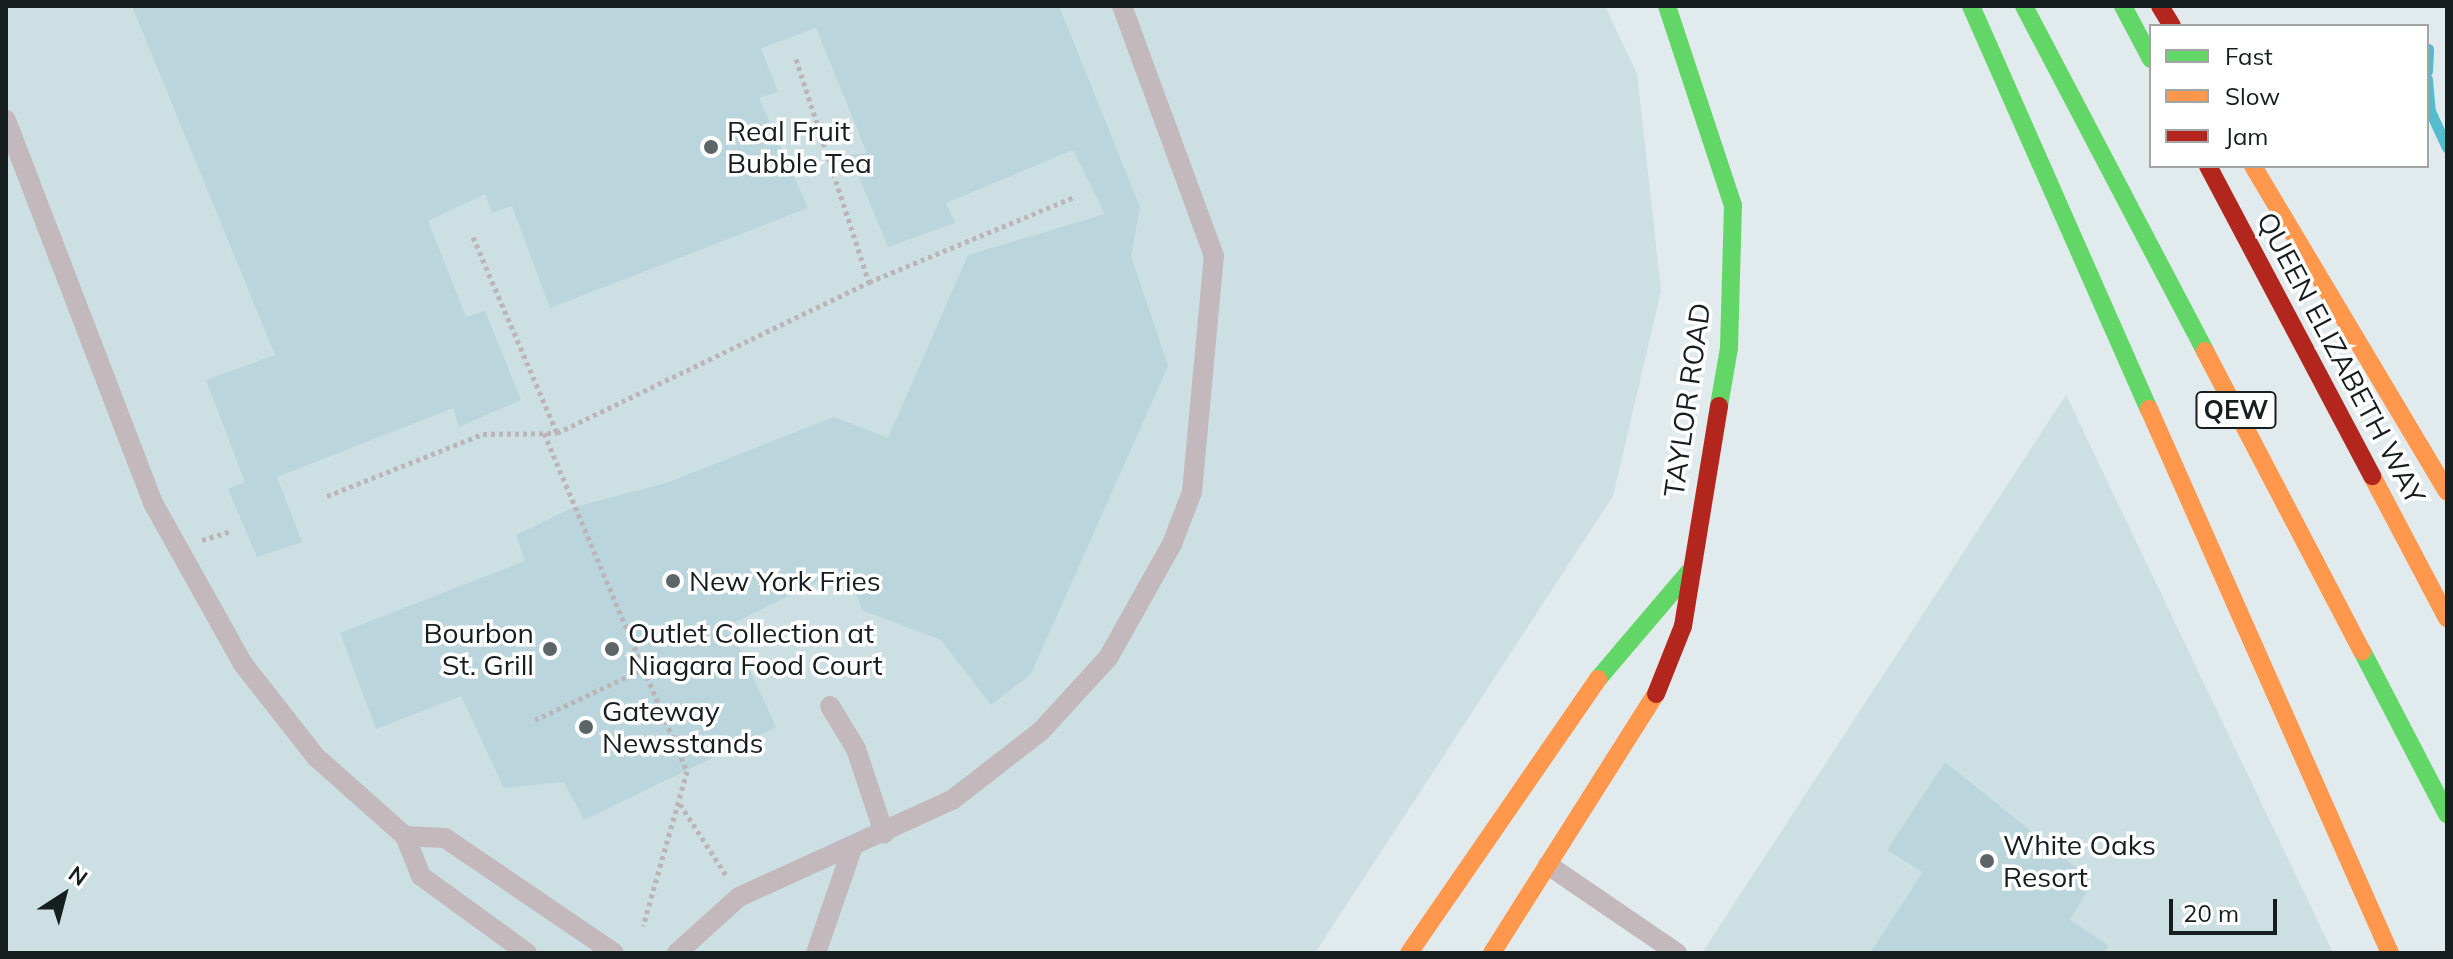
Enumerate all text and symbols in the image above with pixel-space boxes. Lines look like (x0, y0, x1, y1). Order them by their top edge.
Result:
legend (2149, 24, 2429, 168)
text: Fast (2225, 41, 2273, 71)
text: Slow (2225, 81, 2280, 111)
place label: Real Fruit Bubble Tea (727, 114, 872, 180)
text: Jam (2225, 121, 2268, 151)
marker: Real Fruit Bubble Tea (702, 138, 720, 156)
street label: QUEEN ELIZABETH WAY (2250, 206, 2432, 510)
street label: TAYLOR ROAD (1657, 301, 1717, 499)
road number: QEW (2194, 388, 2278, 432)
place label: New York Fries (689, 564, 881, 598)
marker: New York Fries (664, 572, 682, 590)
place label: Bourbon St. Grill (423, 616, 534, 682)
place label: Outlet Collection at Niagara Food Court (628, 616, 883, 682)
marker: Bourbon St. Grill (541, 640, 559, 658)
marker: Outlet Collection at Niagara Food Court (603, 640, 621, 658)
place label: Gateway Newsstands (602, 694, 763, 760)
marker: Gateway Newsstands (577, 718, 595, 736)
place label: White Oaks Resort (2003, 828, 2156, 894)
marker: White Oaks Resort (1978, 852, 1996, 870)
north arrow (24, 855, 104, 935)
text: N (63, 859, 93, 892)
scale bar (2173, 883, 2281, 933)
text: 20 m (2183, 898, 2239, 928)

